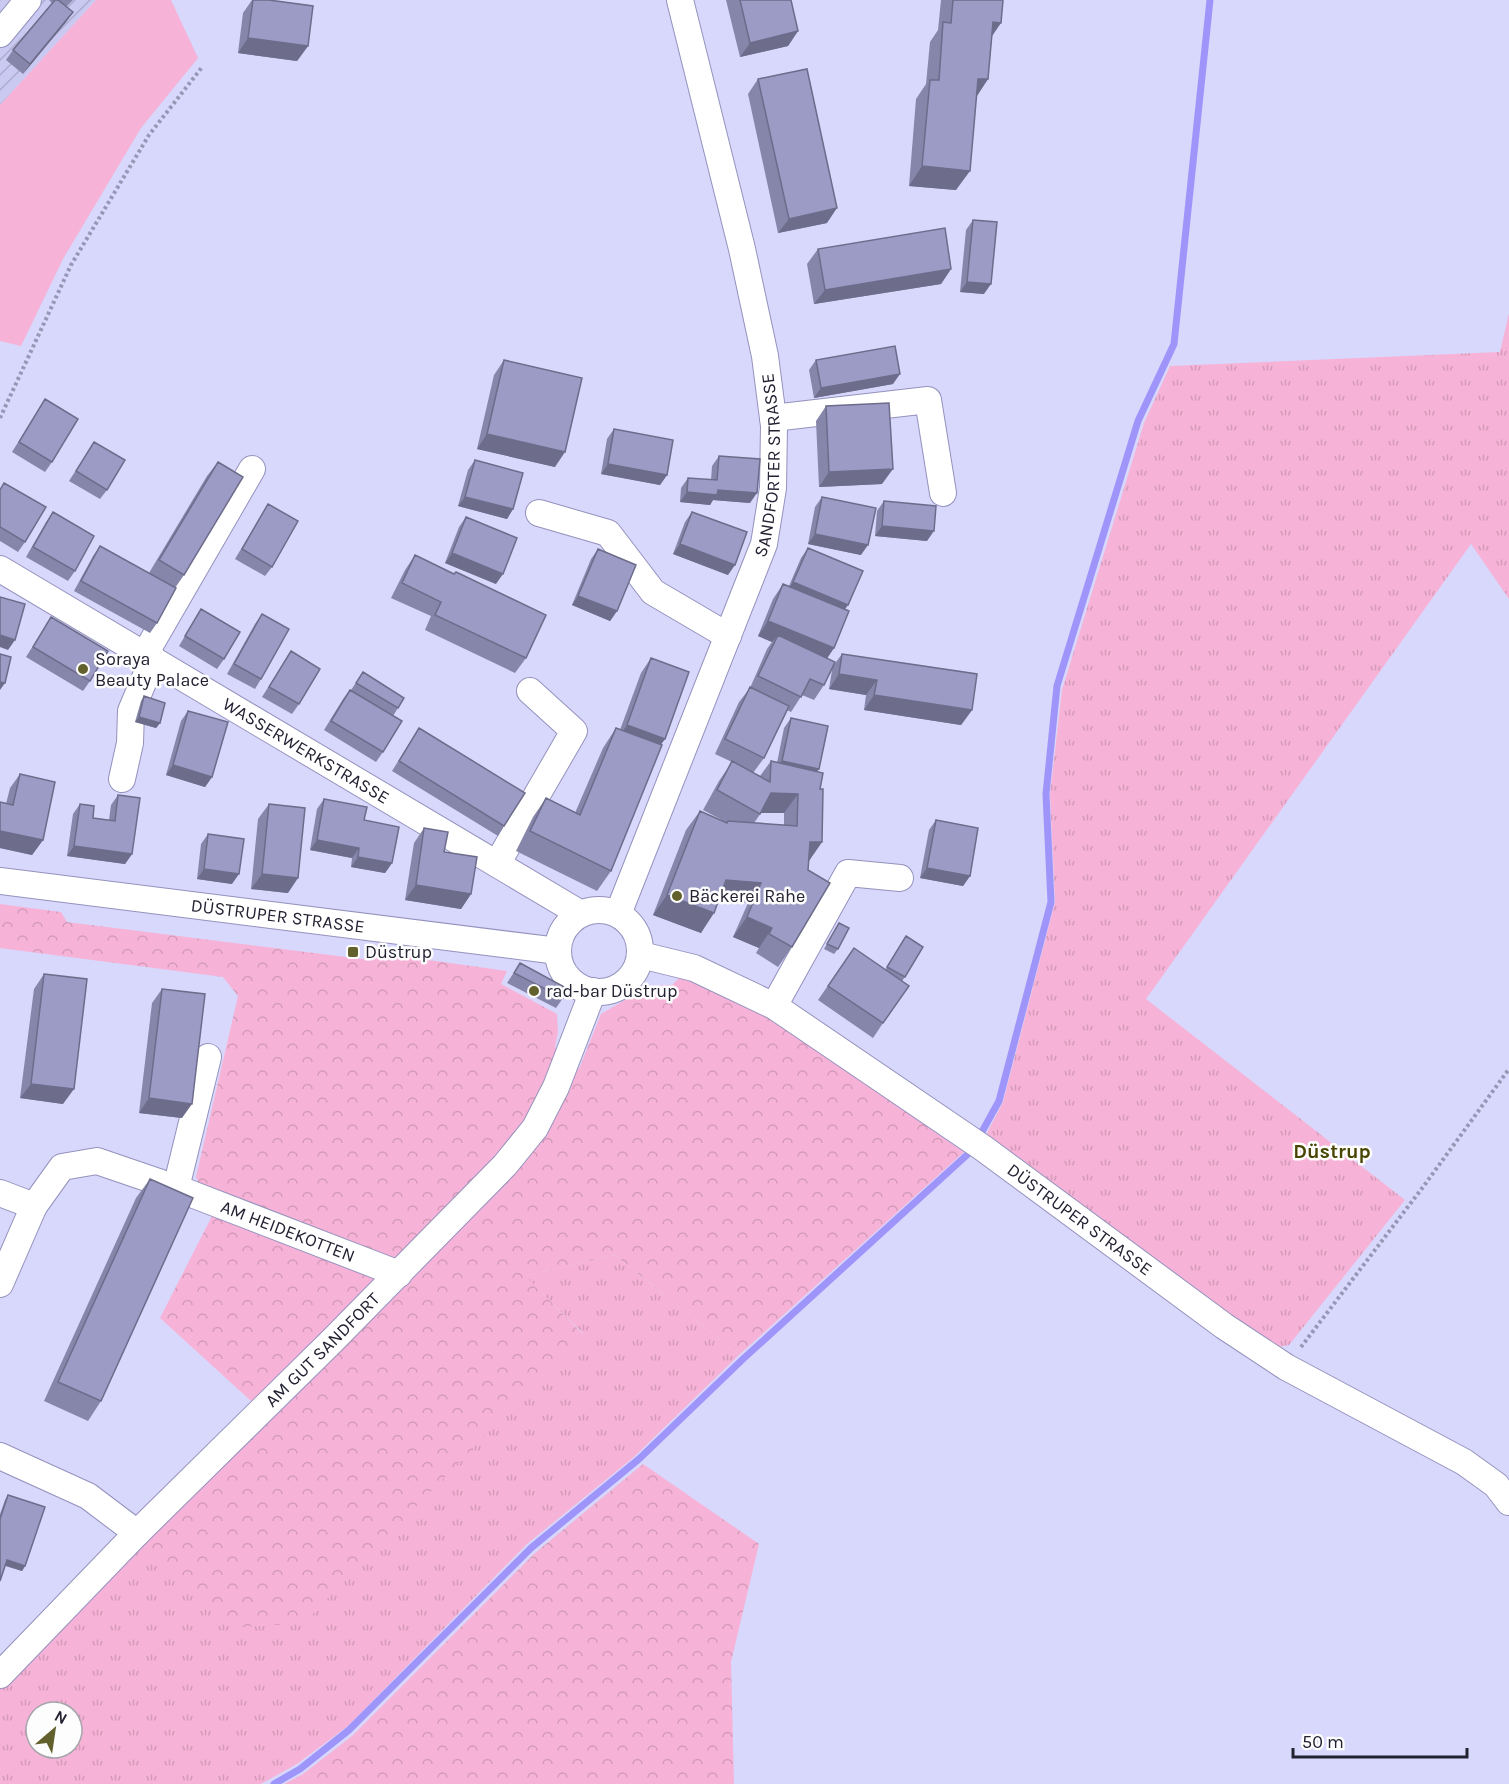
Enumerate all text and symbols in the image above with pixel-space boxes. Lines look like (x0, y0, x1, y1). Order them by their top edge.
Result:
street label: SANDFORTER STRASSE (749, 372, 785, 560)
place label: Soraya Beauty Palace (95, 648, 209, 691)
marker: Soraya Beauty Palace (76, 662, 90, 676)
street label: WASSERWERKSTRASSE (219, 693, 393, 809)
place label: Bäckerei Rahe (689, 885, 805, 907)
marker: Bäckerei Rahe (670, 889, 684, 903)
street label: DÜSTRUPER STRASSE (190, 894, 366, 938)
place label: Düstrup (365, 941, 432, 963)
marker: Düstrup (346, 945, 360, 959)
place label: rad-bar Düstrup (546, 980, 678, 1002)
marker: rad-bar Düstrup (527, 984, 541, 998)
district label: Düstrup (1293, 1140, 1371, 1163)
street label: DÜSTRUPER STRASSE (1003, 1159, 1157, 1280)
street label: AM HEIDEKOTTEN (218, 1195, 358, 1267)
street label: AM GUT SANDFORT (260, 1288, 384, 1412)
north arrow (24, 1700, 84, 1760)
text: N (51, 1706, 71, 1728)
scale bar (1293, 1721, 1467, 1759)
text: 50 m (1302, 1731, 1344, 1753)

